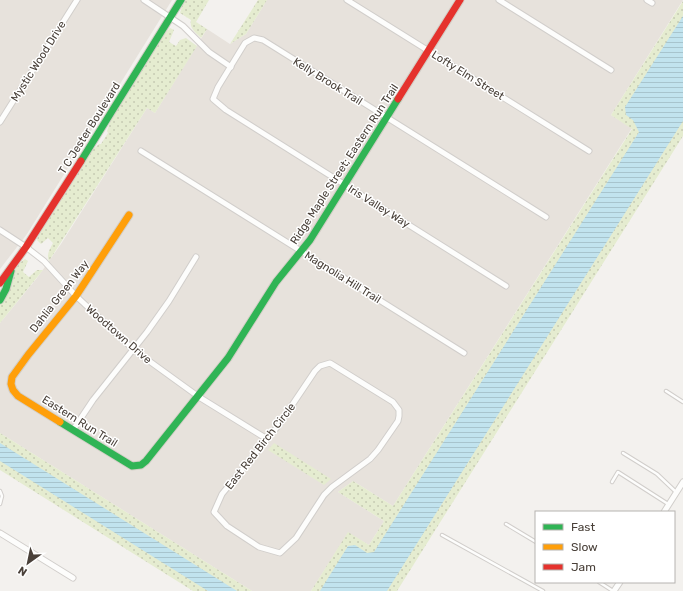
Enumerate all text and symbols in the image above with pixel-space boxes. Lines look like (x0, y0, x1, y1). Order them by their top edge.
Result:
street label: Mystic Wood Drive (8, 19, 69, 104)
street label: Lofty Elm Street (429, 48, 507, 103)
street label: Kelly Brook Trail (291, 55, 365, 108)
street label: T C Jester Boulevard (56, 80, 123, 177)
street label: Ridge Maple Street; Eastern Run Trail (288, 82, 401, 247)
street label: Iris Valley Way (345, 182, 412, 231)
street label: Magnolia Hill Trail (302, 249, 383, 306)
street label: Dahlia Green Way (27, 258, 92, 335)
street label: Woodtown Drive (83, 302, 154, 366)
street label: Eastern Run Trail (40, 393, 120, 450)
street label: East Red Birch Circle (223, 400, 298, 492)
legend (535, 511, 675, 583)
text: Fast (571, 520, 595, 534)
text: Slow (571, 540, 598, 554)
north arrow (8, 543, 48, 583)
text: Jam (571, 560, 596, 574)
text: N (16, 563, 30, 579)

